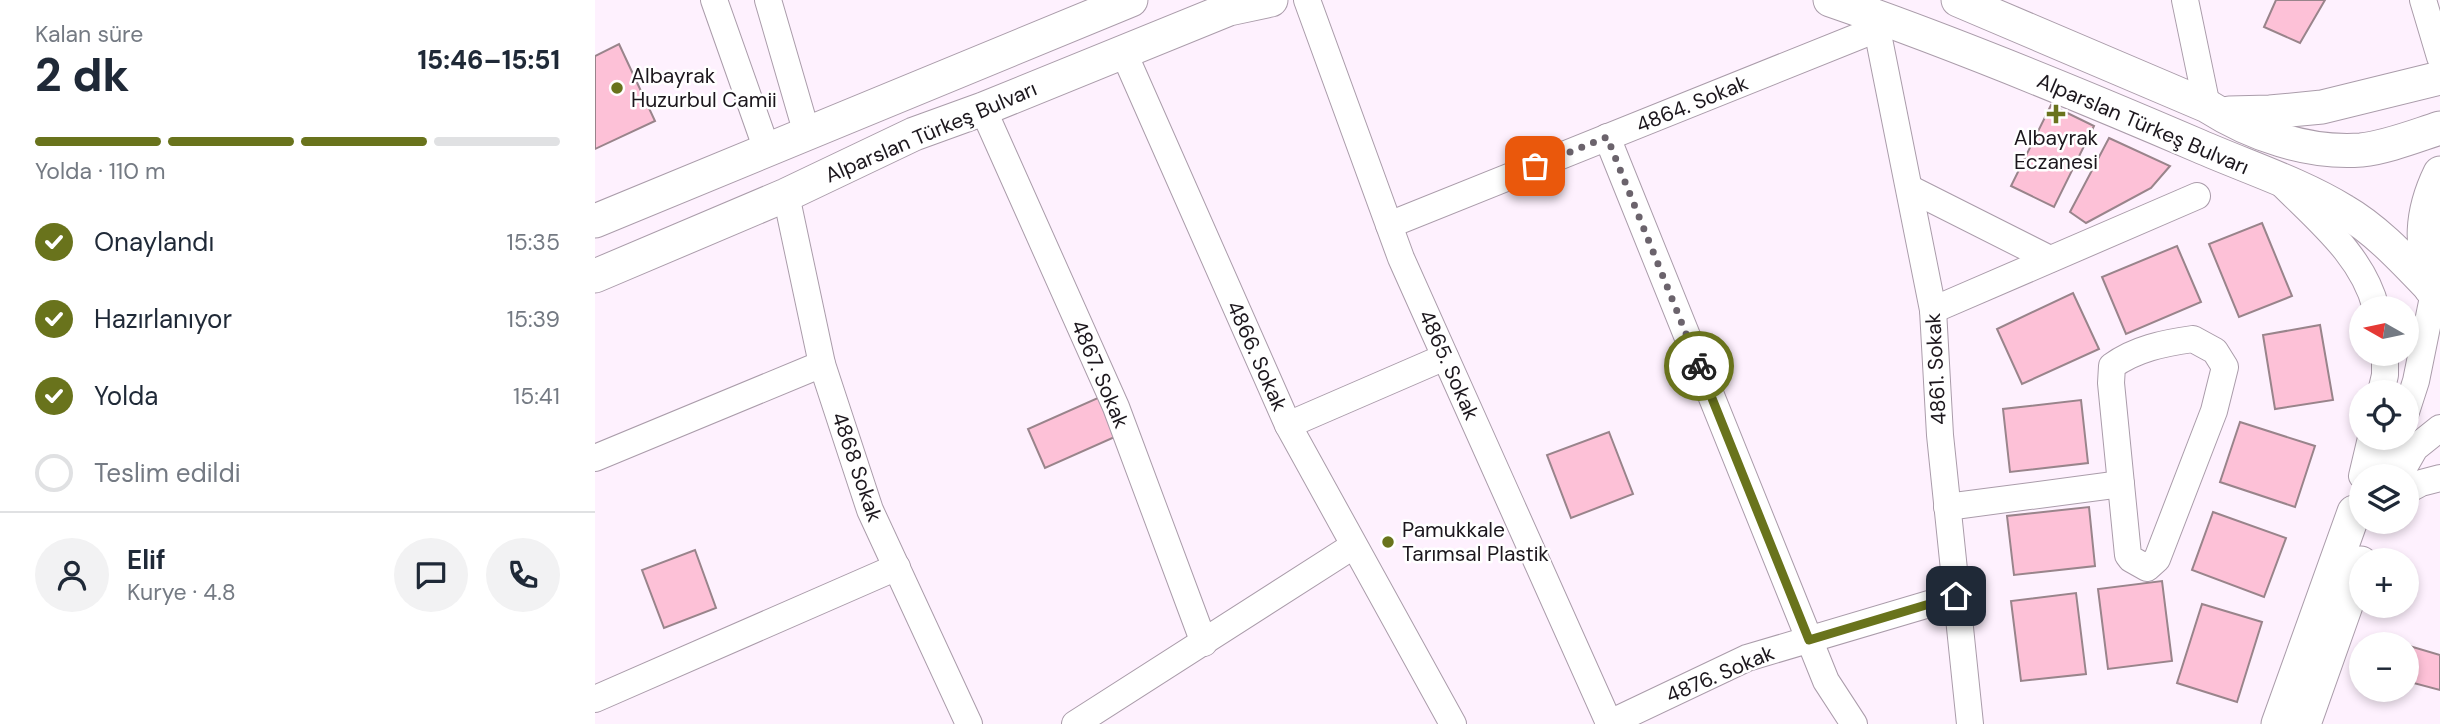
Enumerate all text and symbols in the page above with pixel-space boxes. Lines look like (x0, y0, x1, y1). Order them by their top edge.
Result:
text: Kalan süre (35, 19, 143, 49)
text: 15:46–15:51 (417, 43, 560, 77)
text: 2 dk (35, 45, 129, 105)
place label: Albayrak Huzurbul Camii (631, 62, 777, 114)
street label: Alparslan Türkeş Bulvarı (2033, 67, 2253, 181)
street label: 4864. Sokak (1632, 69, 1752, 139)
street label: Alparslan Türkeş Bulvarı (821, 75, 1041, 189)
marker: Albayrak Huzurbul Camii (609, 80, 625, 96)
marker: Albayrak Eczanesi (2048, 106, 2064, 122)
place label: Albayrak Eczanesi (2014, 124, 2099, 176)
pin (1505, 136, 1565, 196)
icon: bag (1516, 147, 1554, 185)
text: Yolda · 110 m (35, 156, 166, 186)
icon: check (35, 223, 73, 261)
text: Onaylandı (94, 225, 214, 259)
text: 15:35 (507, 227, 560, 257)
street label: 4866. Sokak (1220, 296, 1294, 416)
north arrow (2349, 296, 2419, 366)
map controls (2349, 296, 2419, 702)
icon: check (35, 300, 73, 338)
text: Hazırlanıyor (94, 302, 232, 336)
text: 15:39 (507, 304, 560, 334)
street label: 4865. Sokak (1412, 305, 1486, 425)
street label: 4861. Sokak (1919, 312, 1953, 426)
street label: 4867. Sokak (1065, 316, 1136, 433)
courier (1664, 331, 1734, 401)
icon: bike (1680, 347, 1718, 385)
icon: check (35, 377, 73, 415)
text: Yolda (94, 379, 158, 413)
button: locate (2349, 380, 2419, 450)
text: 15:41 (513, 381, 560, 411)
street label: 4868 Sokak (825, 408, 889, 526)
text: Teslim edildi (94, 456, 241, 490)
button: layers (2349, 464, 2419, 534)
place label: Pamukkale Tarımsal Plastik (1402, 516, 1549, 568)
marker: Pamukkale Tarımsal Plastik (1380, 534, 1396, 550)
button: person (35, 538, 109, 612)
button: chat (394, 538, 468, 612)
button: phone (486, 538, 560, 612)
text: Elif (127, 543, 166, 577)
button: + (2349, 548, 2419, 618)
pin (1926, 566, 1986, 626)
text: Kurye · 4.8 (127, 577, 236, 607)
icon: home (1937, 577, 1975, 615)
button: − (2349, 632, 2419, 702)
street label: 4876. Sokak (1662, 639, 1779, 709)

